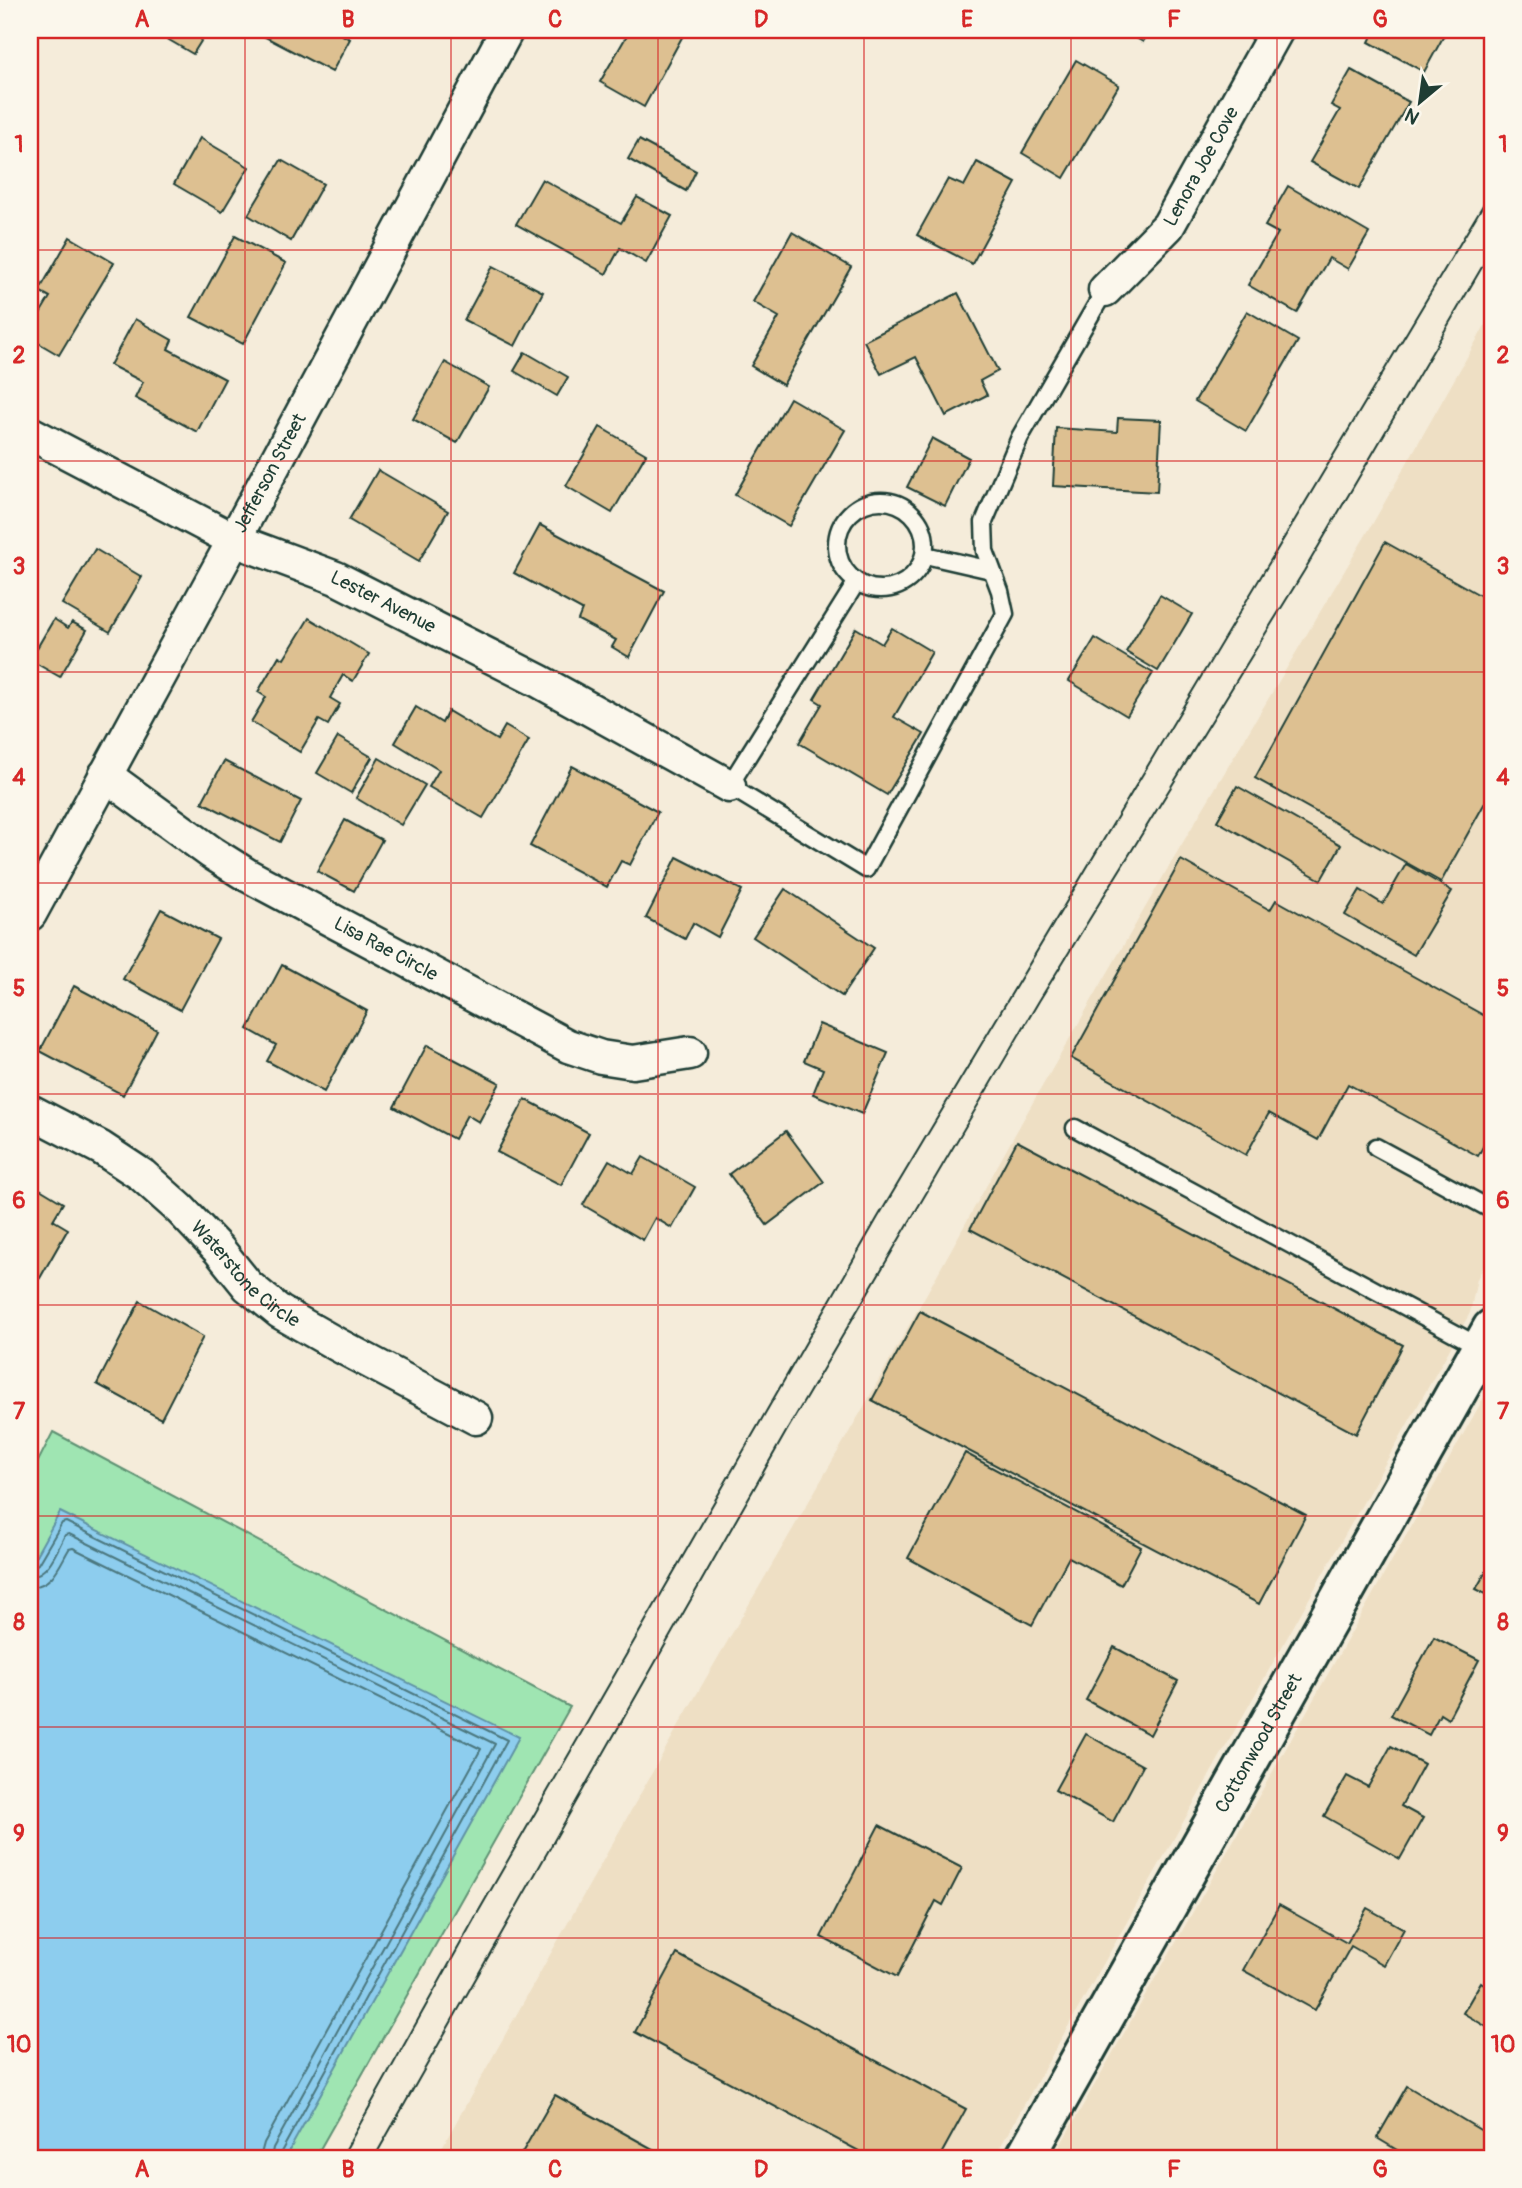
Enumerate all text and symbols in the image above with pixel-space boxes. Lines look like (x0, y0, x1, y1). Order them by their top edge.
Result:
text: A (135, 5, 150, 34)
text: B (341, 5, 355, 34)
text: C (548, 5, 562, 34)
text: D (754, 5, 768, 34)
text: E (961, 5, 973, 34)
text: F (1167, 5, 1181, 34)
text: G (1372, 5, 1388, 34)
north arrow (1386, 66, 1456, 136)
street label: Lenora Joe Cove (1158, 102, 1244, 231)
text: N (1401, 102, 1424, 130)
text: 1 (15, 130, 24, 159)
text: 1 (1499, 130, 1508, 159)
text: 2 (13, 341, 26, 370)
text: 2 (1497, 341, 1510, 370)
street label: Jefferson Street (228, 409, 312, 537)
text: 3 (13, 552, 25, 581)
text: 3 (1497, 552, 1509, 581)
street label: Lester Avenue (326, 565, 440, 639)
text: 4 (12, 763, 26, 792)
text: 4 (1496, 763, 1510, 792)
street label: Lisa Rae Circle (330, 911, 442, 987)
text: 5 (13, 974, 25, 1003)
text: 5 (1497, 974, 1509, 1003)
text: 6 (12, 1186, 26, 1215)
text: 6 (1496, 1186, 1510, 1215)
street label: Waterstone Circle (186, 1216, 305, 1333)
text: 7 (13, 1397, 26, 1426)
text: 7 (1497, 1397, 1510, 1426)
text: 8 (13, 1608, 25, 1637)
text: 8 (1497, 1608, 1509, 1637)
street label: Cottonwood Street (1210, 1669, 1308, 1817)
text: 9 (13, 1819, 25, 1848)
text: 9 (1497, 1819, 1509, 1848)
text: 10 (7, 2030, 31, 2059)
text: 10 (1491, 2030, 1515, 2059)
text: A (135, 2155, 150, 2184)
text: B (341, 2155, 355, 2184)
text: C (548, 2155, 562, 2184)
text: D (754, 2155, 768, 2184)
text: E (961, 2155, 973, 2184)
text: F (1167, 2155, 1181, 2184)
text: G (1372, 2155, 1388, 2184)

